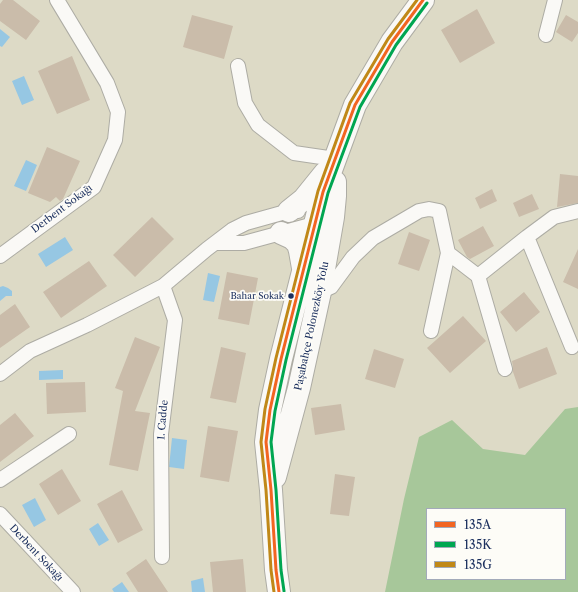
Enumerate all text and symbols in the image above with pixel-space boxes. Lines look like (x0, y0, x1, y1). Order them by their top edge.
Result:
street label: Derbent Sokağı (29, 182, 95, 236)
street label: Paşabahçe Polonezköy Yolu (292, 260, 332, 392)
place label: Bahar Sokak (231, 291, 284, 301)
marker: Bahar Sokak (286, 291, 296, 301)
street label: 1. Cadde (155, 399, 171, 441)
legend (426, 508, 566, 580)
text: 135A (464, 517, 491, 532)
street label: Derbent Sokağı (7, 522, 65, 584)
text: 135K (464, 537, 492, 552)
text: 135G (464, 557, 492, 572)

